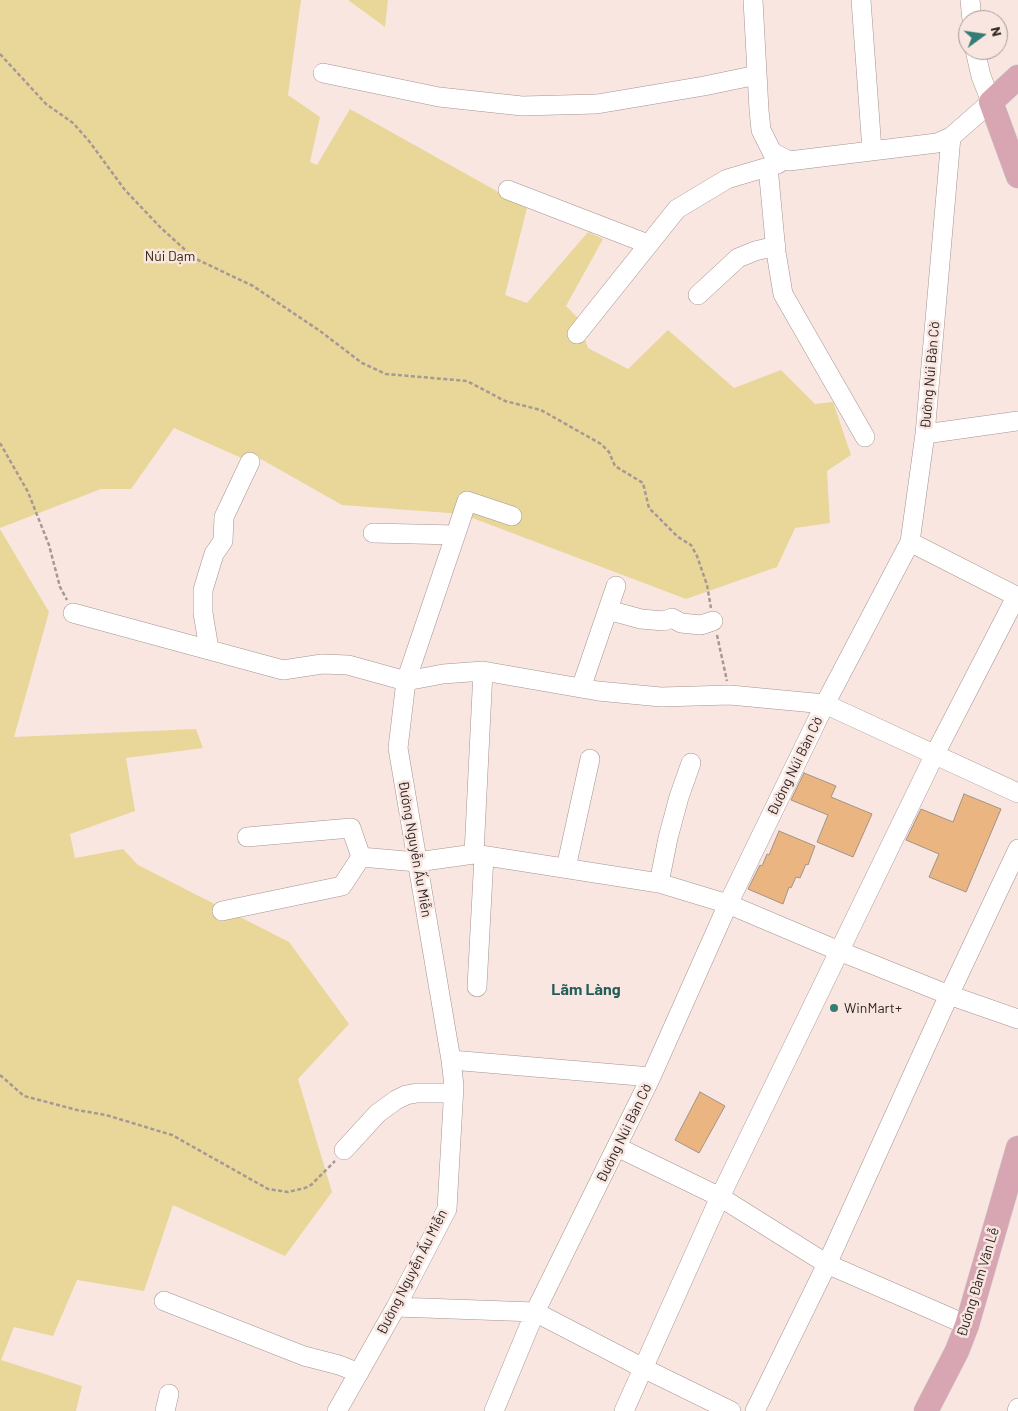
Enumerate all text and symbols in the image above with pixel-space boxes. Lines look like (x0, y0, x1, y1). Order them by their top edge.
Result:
north arrow (958, 10, 1008, 60)
text: N (988, 25, 1006, 38)
park label: Núi Dạm (145, 248, 195, 264)
street label: Đường Núi Bàn Cờ (917, 321, 943, 429)
street label: Đường Núi Bàn Cờ (764, 714, 826, 818)
street label: Đường Nguyễn Ấu Miễn (395, 780, 435, 918)
district label: Lãm Làng (551, 980, 621, 1000)
place label: WinMart+ (844, 1000, 902, 1016)
marker: WinMart+ (828, 1002, 840, 1014)
street label: Đường Núi Bàn Cờ (593, 1081, 655, 1185)
street label: Đường Nguyễn Ấu Miễn (373, 1207, 451, 1337)
street label: Đường Đàm Văn Lễ (953, 1225, 1003, 1339)

